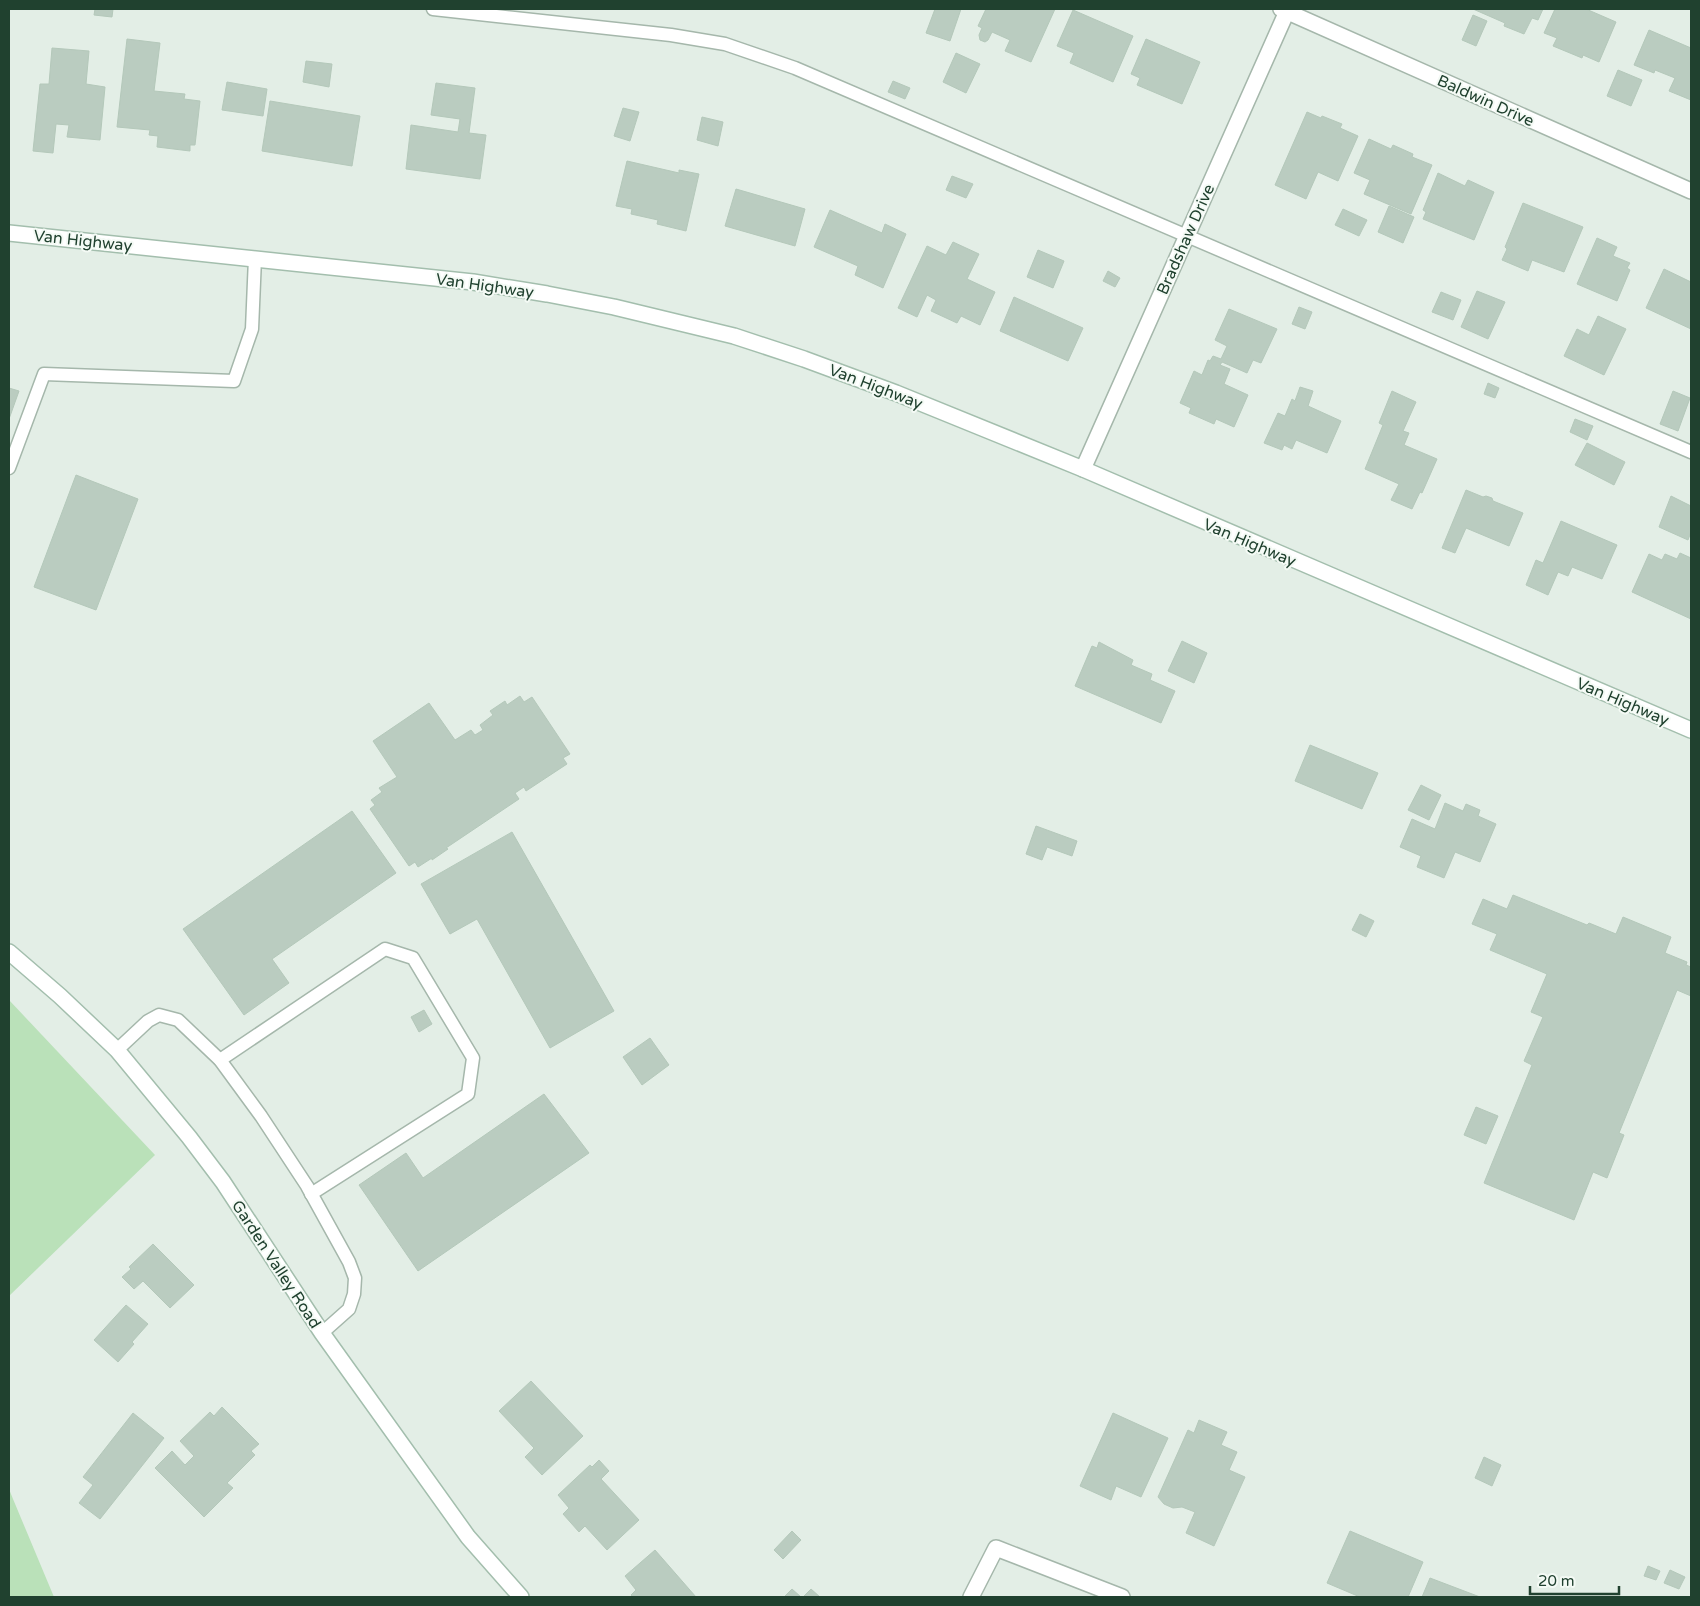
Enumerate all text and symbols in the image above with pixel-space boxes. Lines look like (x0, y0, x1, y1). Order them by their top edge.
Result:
street label: Baldwin Drive (1434, 71, 1537, 131)
street label: Bradshaw Drive (1153, 181, 1219, 298)
street label: Van Highway (33, 226, 133, 256)
street label: Van Highway (435, 269, 536, 303)
street label: Van Highway (826, 360, 926, 414)
street label: Van Highway (1200, 514, 1299, 572)
street label: Van Highway (1573, 673, 1672, 731)
street label: Garden Valley Road (227, 1197, 325, 1333)
scale bar (1530, 1564, 1619, 1596)
text: 20 m (1538, 1572, 1575, 1590)

